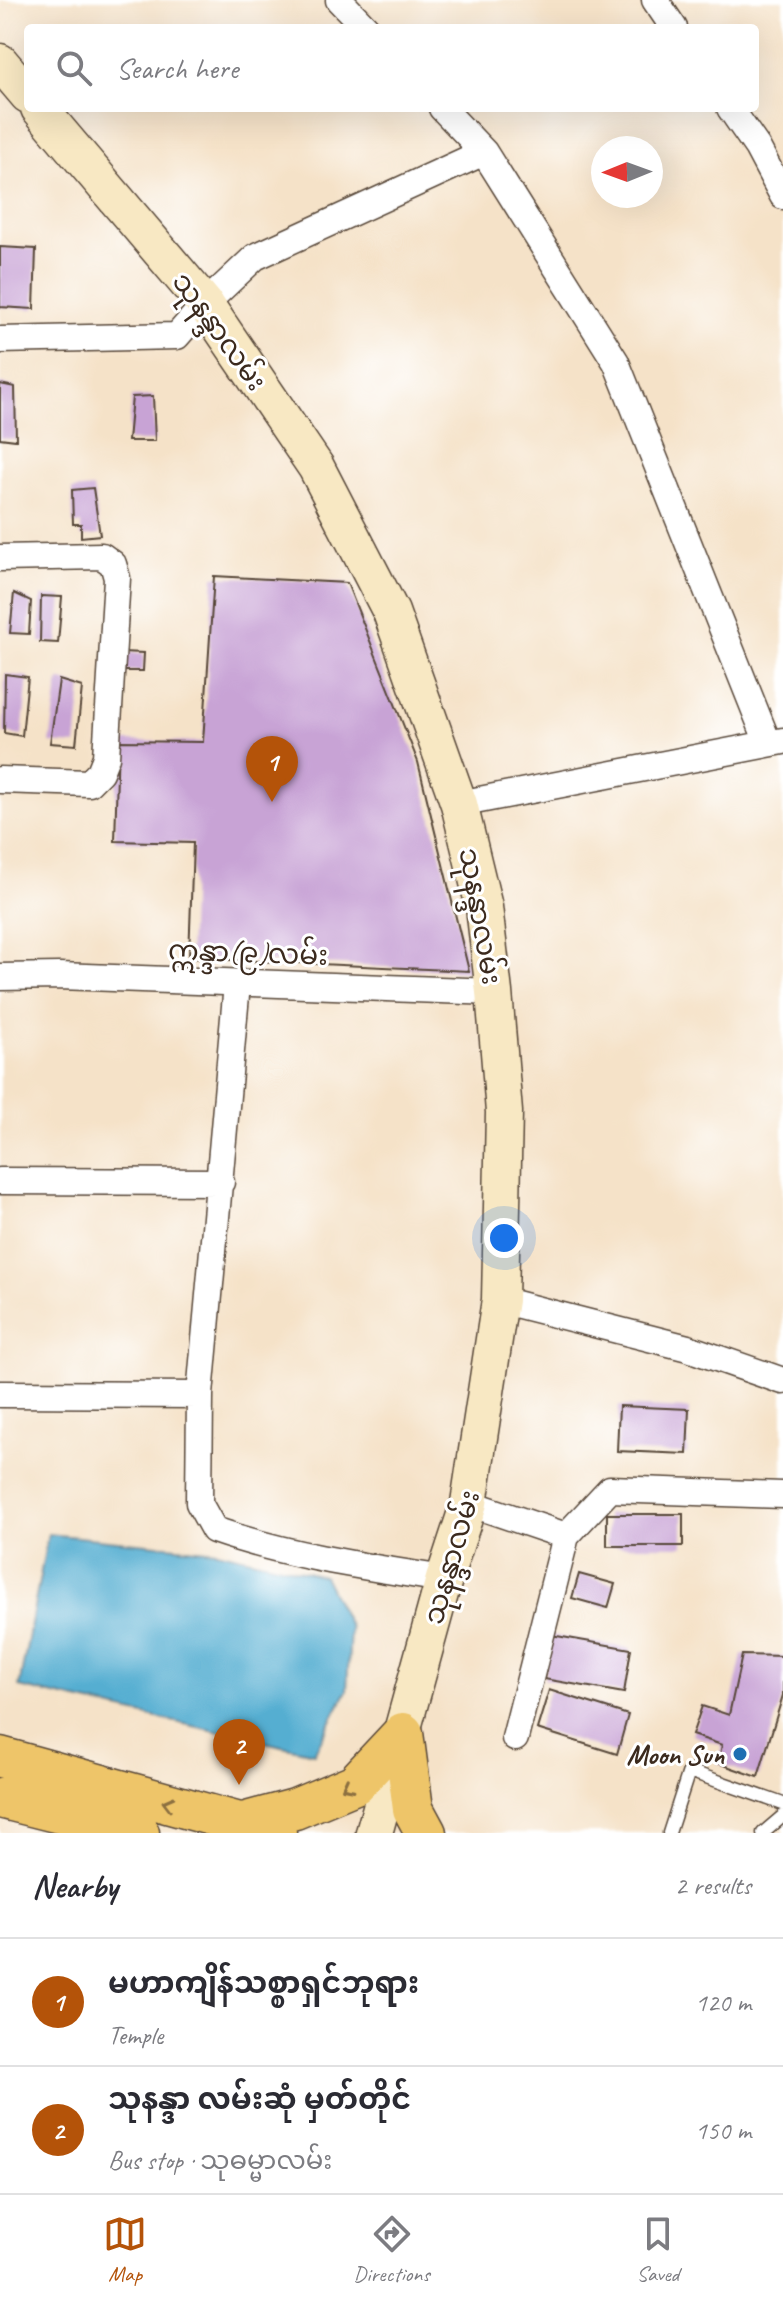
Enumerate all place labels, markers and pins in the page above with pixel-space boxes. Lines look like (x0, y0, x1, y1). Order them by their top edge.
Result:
pin: 1 (246, 736, 298, 802)
pin: 2 (213, 1719, 265, 1785)
place label: Moon Sun (627, 1737, 725, 1772)
marker: Moon Sun (731, 1745, 749, 1763)

